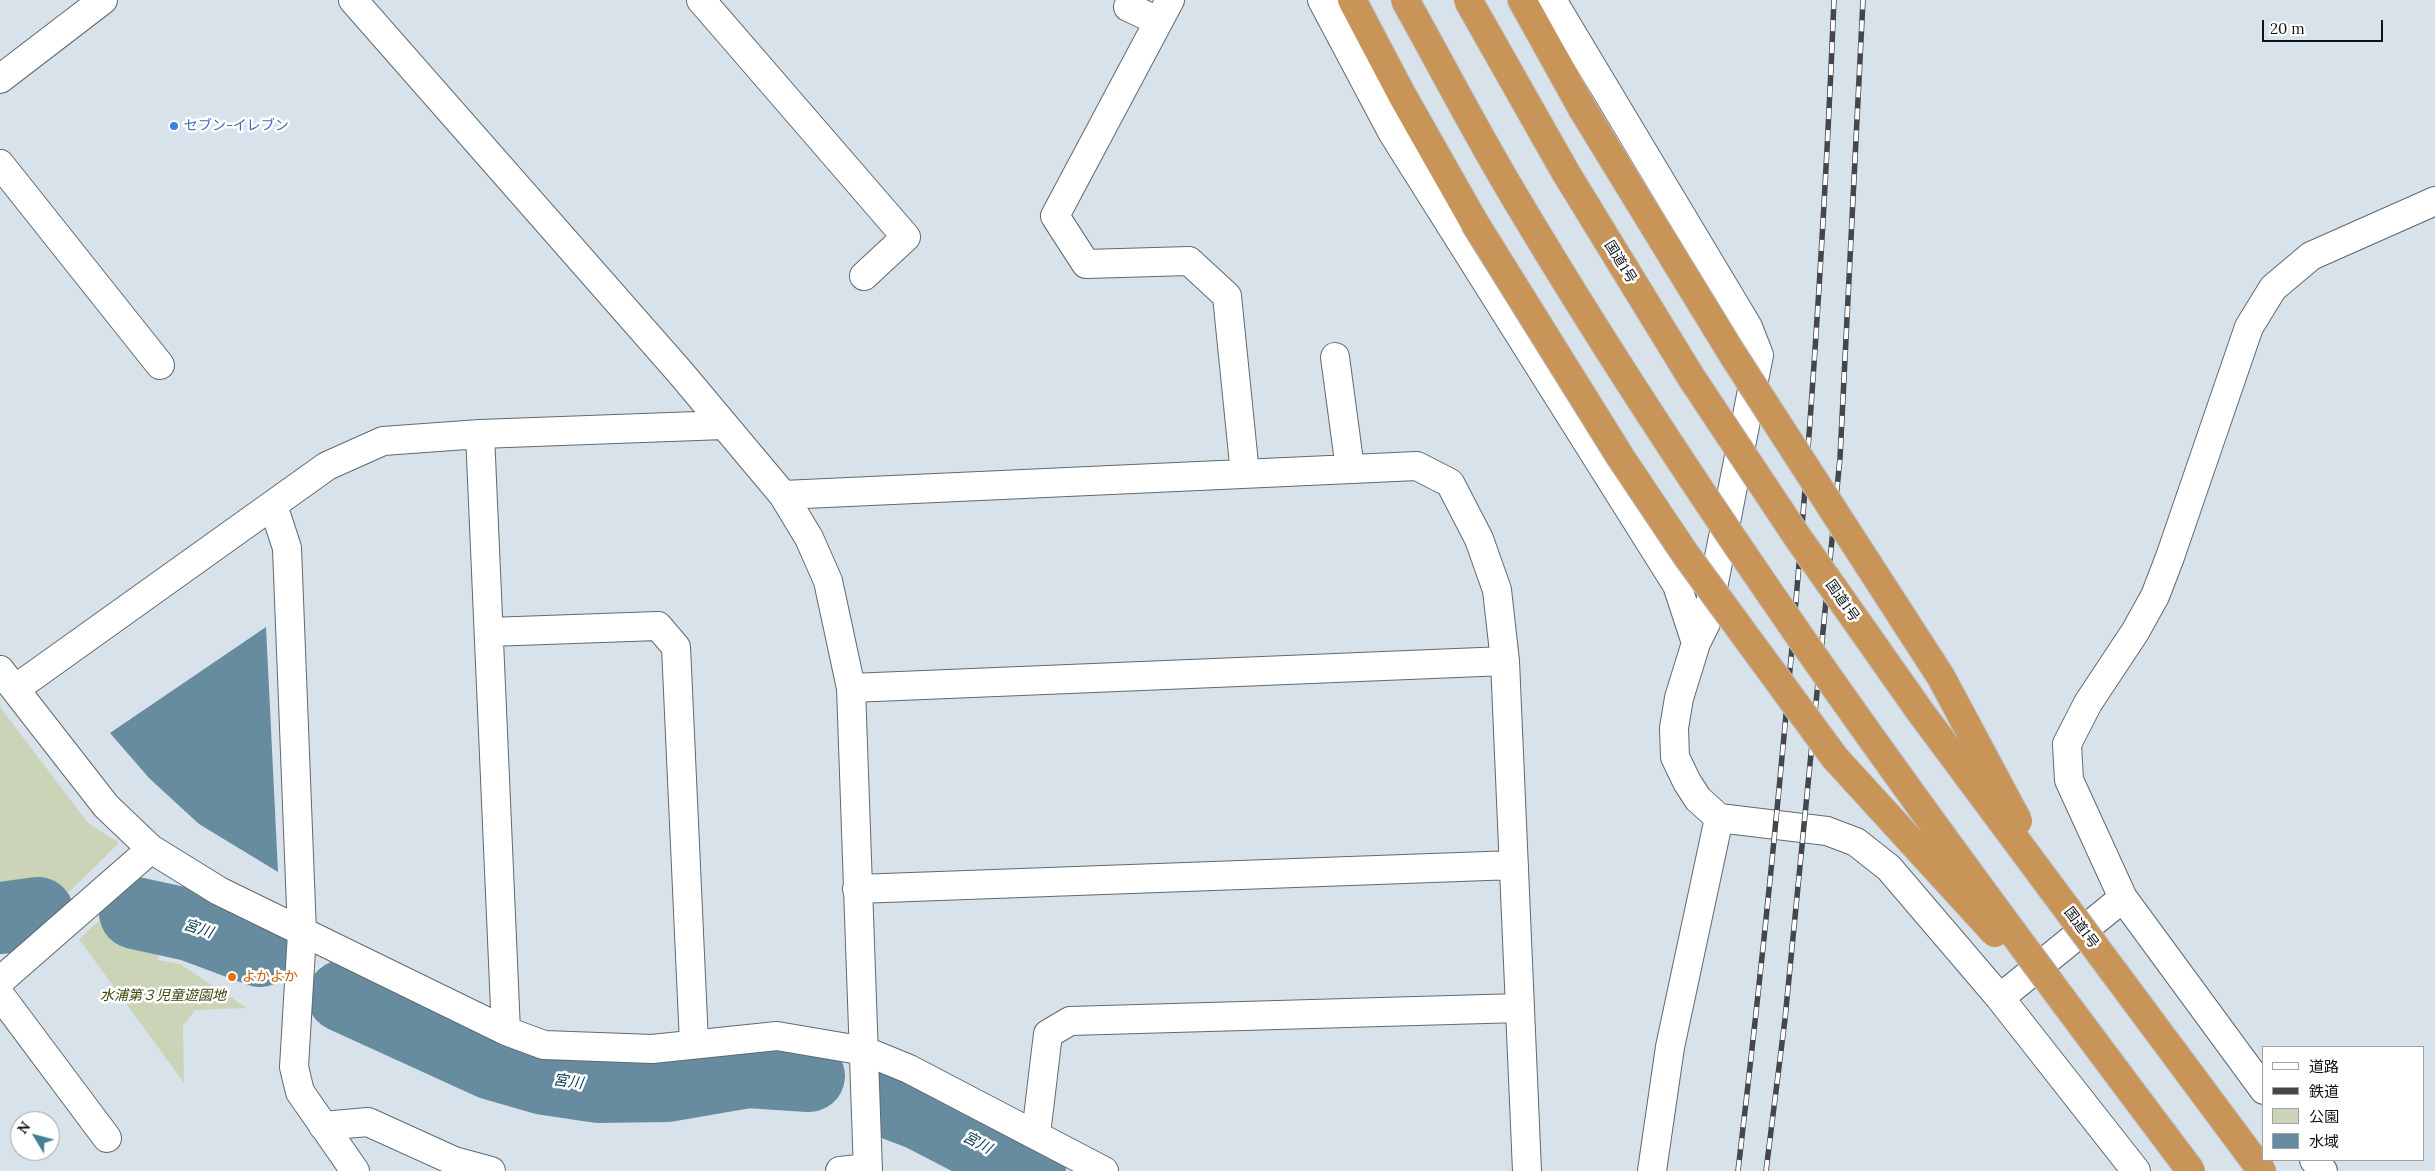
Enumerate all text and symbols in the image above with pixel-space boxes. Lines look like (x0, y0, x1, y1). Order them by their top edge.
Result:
scale bar (2265, 10, 2386, 42)
text: 20 m (2270, 19, 2305, 38)
place label: セブン-イレブン (184, 118, 289, 134)
marker: セブン-イレブン (168, 120, 180, 132)
street label: 国道1号 (1600, 238, 1640, 286)
street label: 国道1号 (1822, 577, 1862, 625)
street label: 国道1号 (2060, 904, 2102, 952)
water label: 宮川 (181, 916, 215, 942)
place label: よかよか (242, 969, 298, 985)
marker: よかよか (226, 971, 238, 983)
park label: 水浦第３児童遊園地 (100, 988, 226, 1004)
legend (2262, 1046, 2425, 1161)
text: 道路 (2309, 1057, 2339, 1076)
water label: 宮川 (552, 1071, 584, 1093)
text: 鉄道 (2309, 1082, 2339, 1101)
text: 公園 (2309, 1107, 2339, 1126)
north arrow (10, 1111, 60, 1161)
text: N (13, 1118, 34, 1137)
water label: 宮川 (960, 1128, 994, 1158)
text: 水域 (2309, 1132, 2339, 1151)

